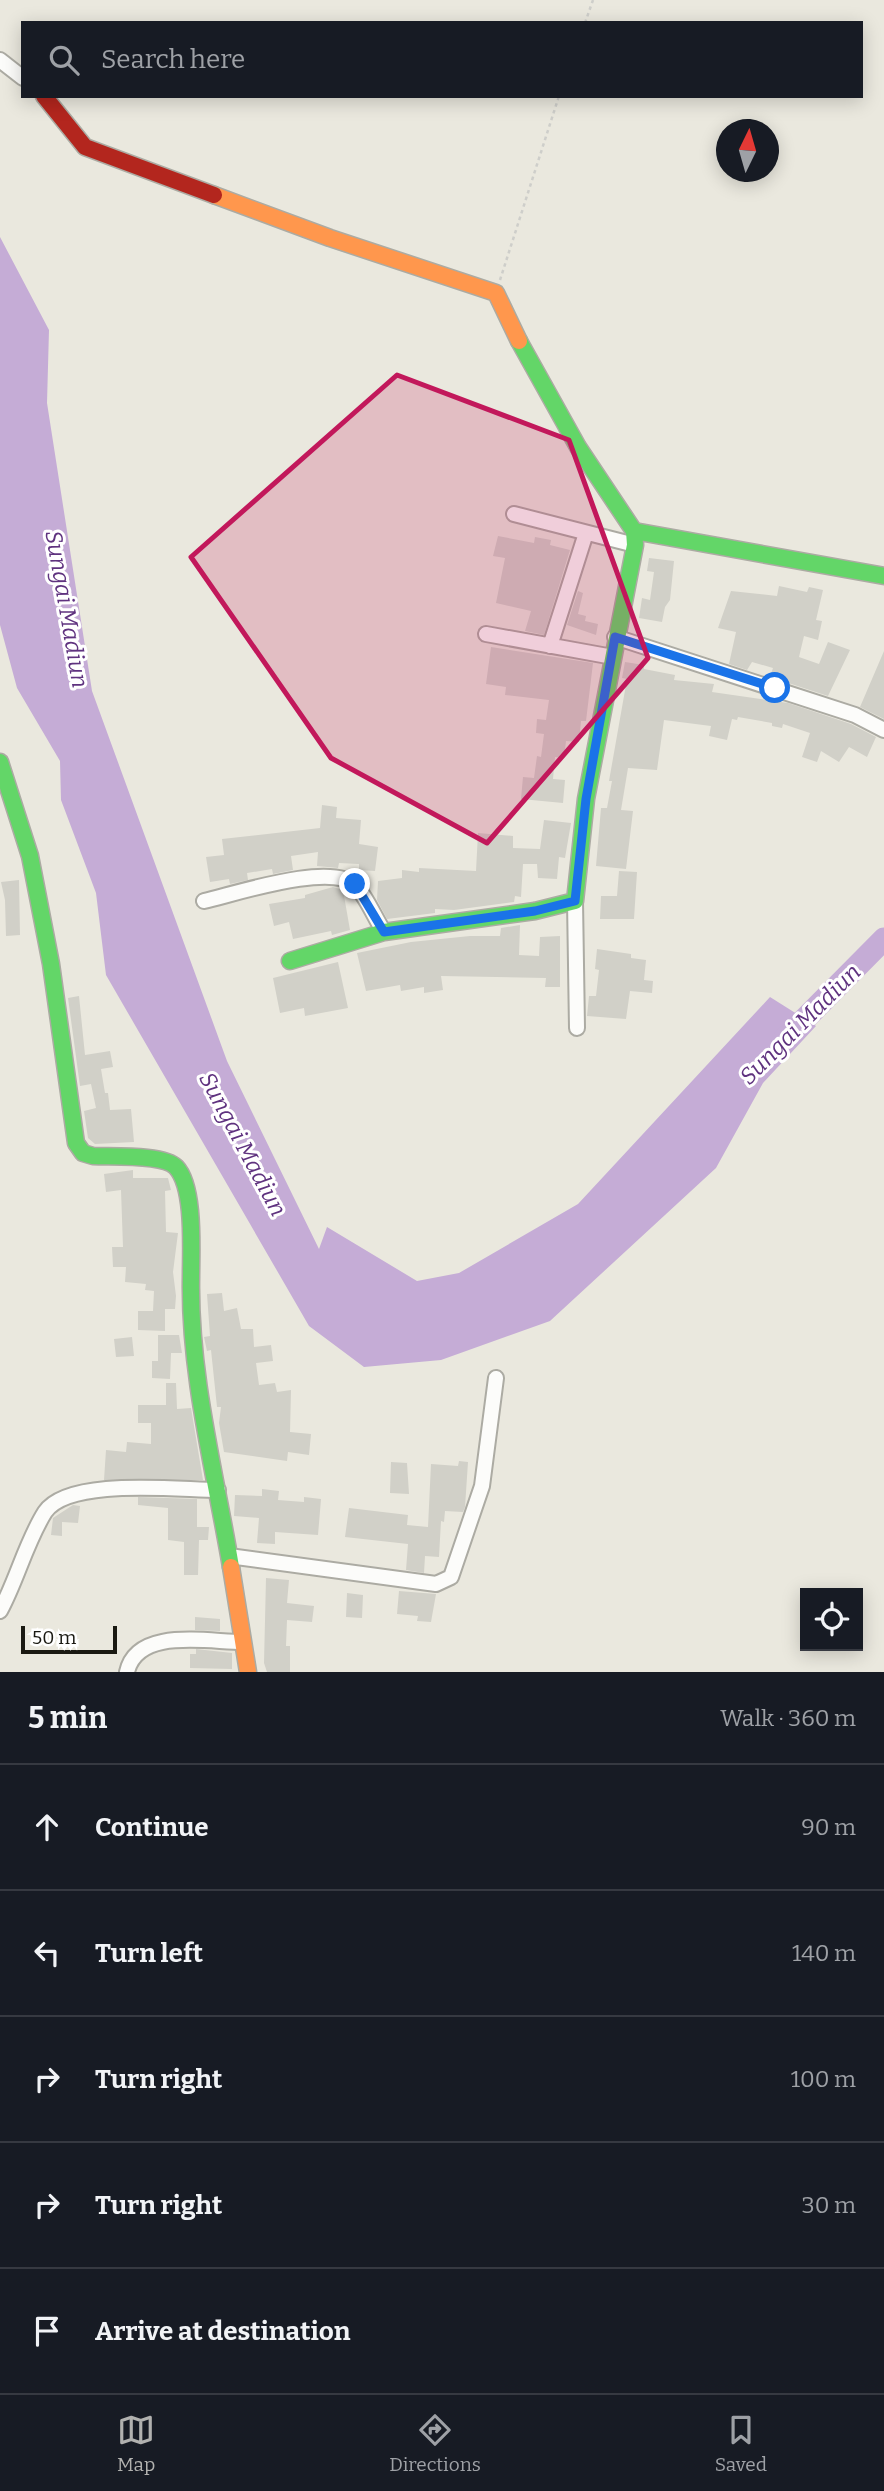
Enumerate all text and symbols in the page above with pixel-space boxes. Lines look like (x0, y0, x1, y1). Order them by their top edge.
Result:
search box (21, 21, 863, 98)
icon: search (45, 41, 83, 79)
text: Search here (101, 44, 245, 75)
north arrow (716, 119, 779, 182)
water label: Sungai Madiun (39, 528, 95, 690)
route start (759, 672, 790, 703)
route end (339, 868, 370, 899)
water label: Sungai Madiun (734, 958, 866, 1090)
water label: Sungai Madiun (193, 1067, 293, 1221)
map controls (800, 1588, 863, 1651)
button: locate (800, 1588, 863, 1651)
scale bar (21, 1623, 117, 1655)
text: 50 m (32, 1626, 76, 1649)
text: 5 min (28, 1700, 107, 1736)
text: Walk · 360 m (720, 1704, 856, 1732)
icon: ahead (28, 1808, 66, 1846)
text: Continue (95, 1812, 209, 1843)
text: 90 m (801, 1813, 856, 1841)
icon: left (28, 1934, 66, 1972)
text: Turn left (95, 1938, 203, 1969)
text: 140 m (792, 1939, 856, 1967)
icon: right (28, 2060, 66, 2098)
text: Turn right (95, 2064, 222, 2095)
text: 100 m (791, 2065, 856, 2093)
icon: right (28, 2186, 66, 2224)
text: Turn right (95, 2190, 222, 2221)
text: 30 m (802, 2191, 856, 2219)
icon: arrive (28, 2312, 66, 2350)
text: Arrive at destination (95, 2316, 350, 2347)
tab: Map (117, 2411, 155, 2476)
tab: Directions (389, 2411, 481, 2476)
tab: Saved (715, 2411, 767, 2476)

